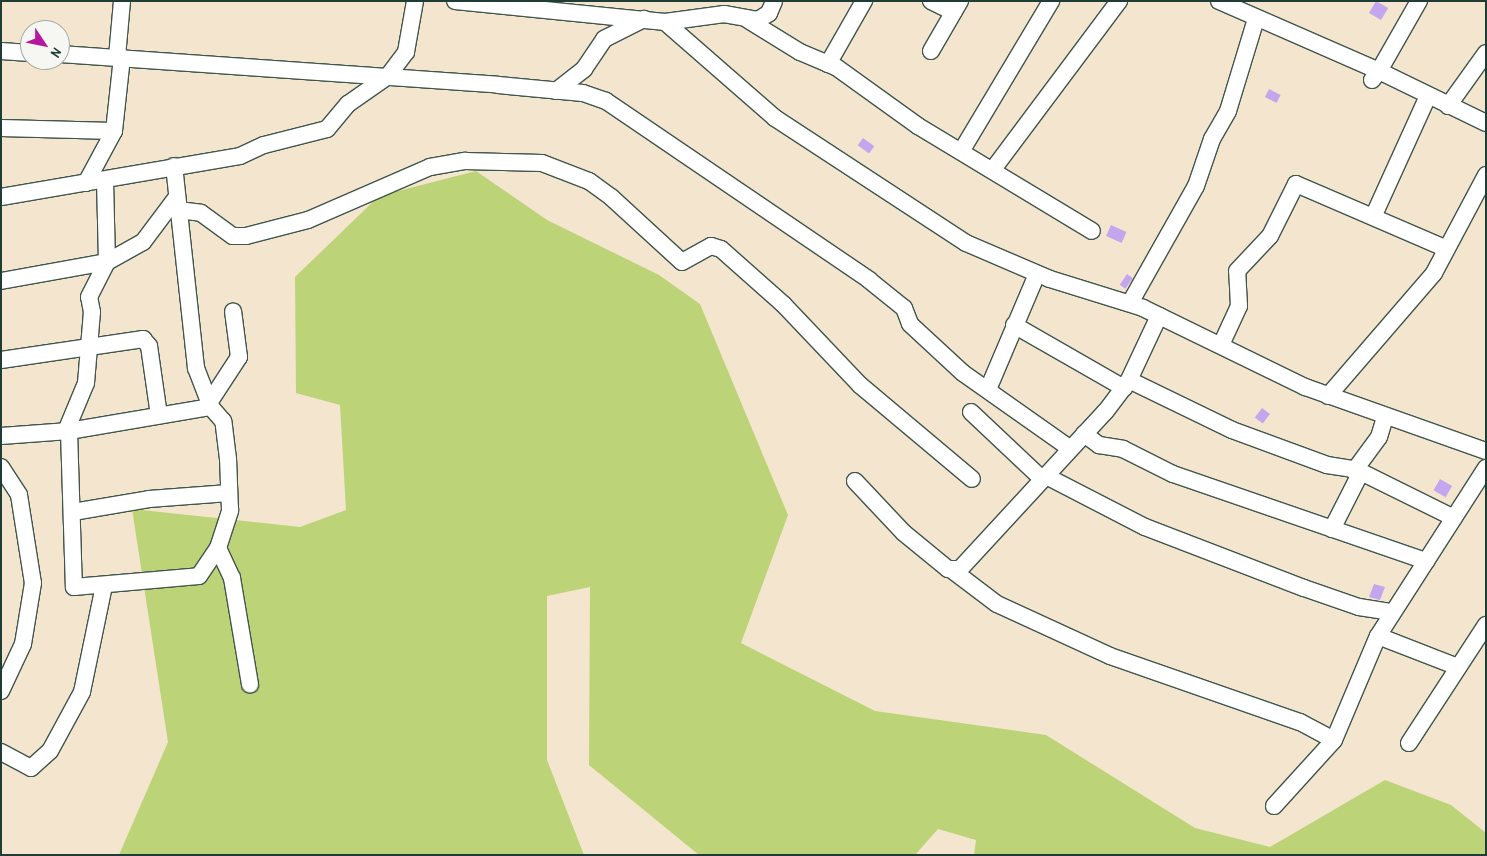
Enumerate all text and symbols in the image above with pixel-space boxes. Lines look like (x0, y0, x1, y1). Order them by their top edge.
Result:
north arrow (20, 20, 70, 70)
text: N (47, 45, 67, 62)

